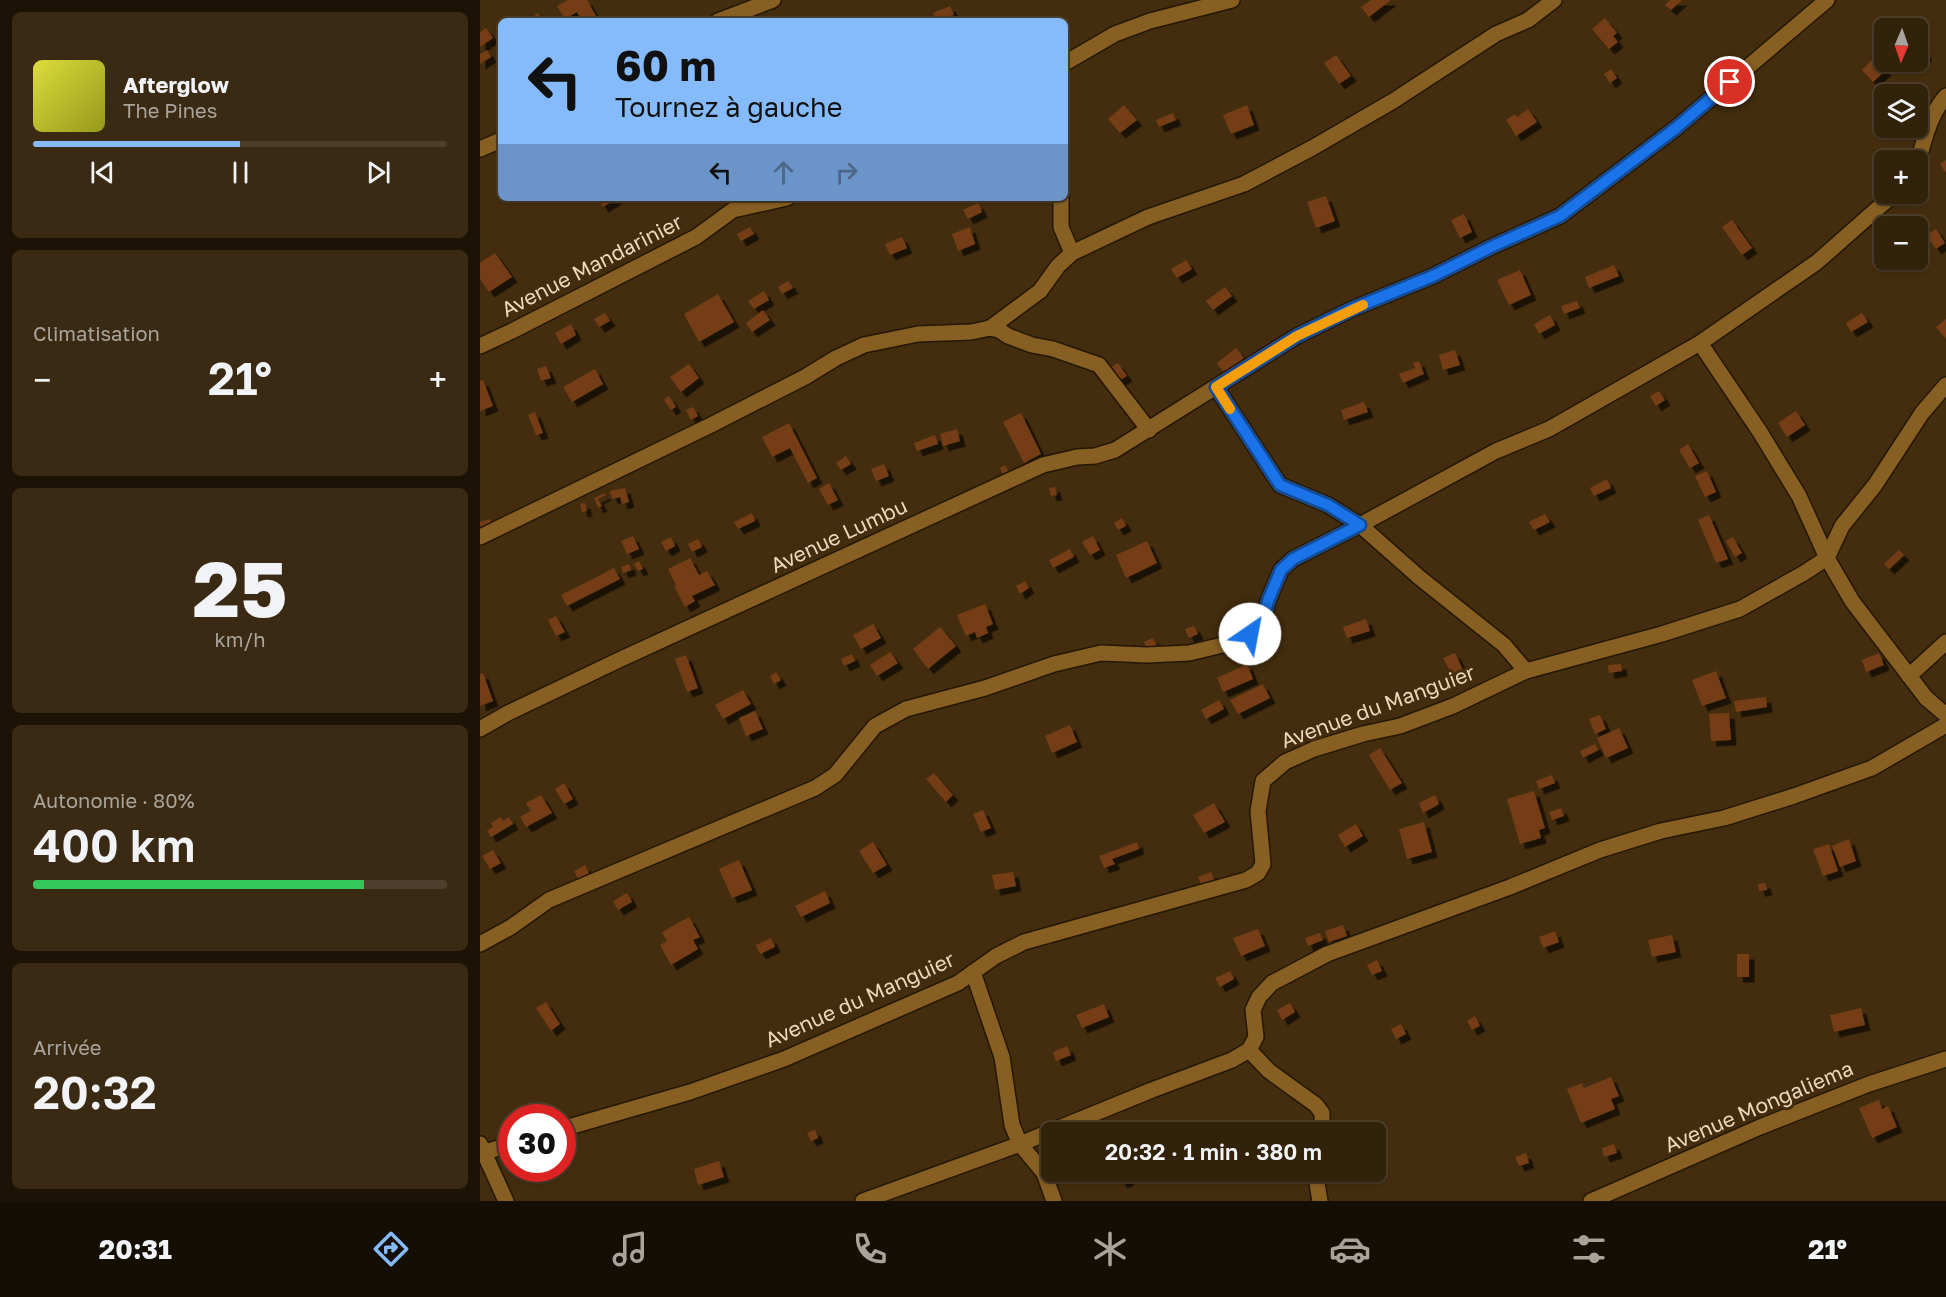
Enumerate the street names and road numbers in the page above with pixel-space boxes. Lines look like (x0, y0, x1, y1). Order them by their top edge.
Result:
street label: Avenue Mandarinier (497, 208, 686, 322)
street label: Avenue Lumbu (766, 492, 911, 578)
street label: Avenue du Manguier (1277, 659, 1478, 753)
street label: Avenue du Manguier (761, 946, 958, 1053)
street label: Avenue Mongaliema (1660, 1055, 1857, 1158)

